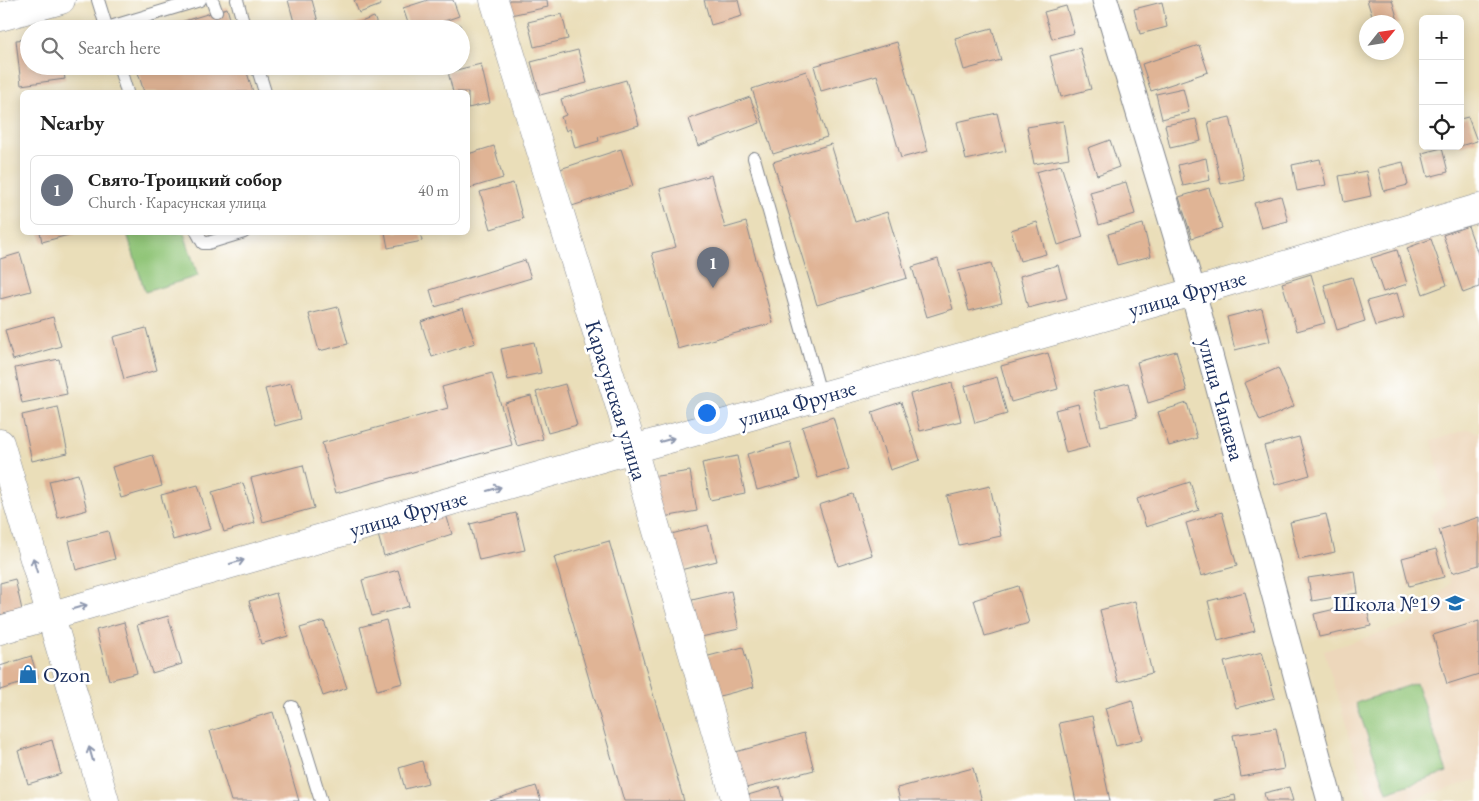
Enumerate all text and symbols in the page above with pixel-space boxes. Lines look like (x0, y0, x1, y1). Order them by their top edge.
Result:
north arrow (1359, 15, 1404, 60)
map controls (1419, 15, 1464, 150)
button: + (1419, 15, 1464, 60)
search box (20, 20, 470, 75)
icon: search (38, 34, 66, 62)
text: Search here (78, 35, 160, 60)
button: − (1419, 60, 1464, 105)
button: locate (1419, 105, 1464, 150)
text: Nearby (40, 109, 104, 136)
text: Свято-Троицкий собор (88, 167, 282, 192)
text: 1 (53, 180, 61, 201)
text: 40 m (418, 180, 449, 201)
text: Church · Карасунская улица (88, 192, 266, 213)
pin: 1 (697, 247, 729, 288)
street label: улица Фрунзе (1125, 263, 1250, 324)
street label: Карасунская улица (578, 317, 655, 484)
street label: улица Чапаева (1191, 335, 1252, 464)
street label: улица Фрунзе (735, 373, 860, 434)
your location (694, 400, 720, 426)
one-way arrow (659, 434, 675, 444)
street label: улица Фрунзе (346, 483, 471, 544)
one-way arrow (485, 483, 501, 493)
one-way arrow (30, 557, 40, 573)
one-way arrow (228, 557, 244, 567)
place label: Школа №19 (1333, 589, 1440, 618)
school or university icon: Школа №19 (1444, 592, 1466, 614)
one-way arrow (72, 601, 88, 611)
place label: Ozon (43, 660, 91, 689)
shop icon: Ozon (17, 663, 39, 685)
one-way arrow (86, 747, 96, 763)

